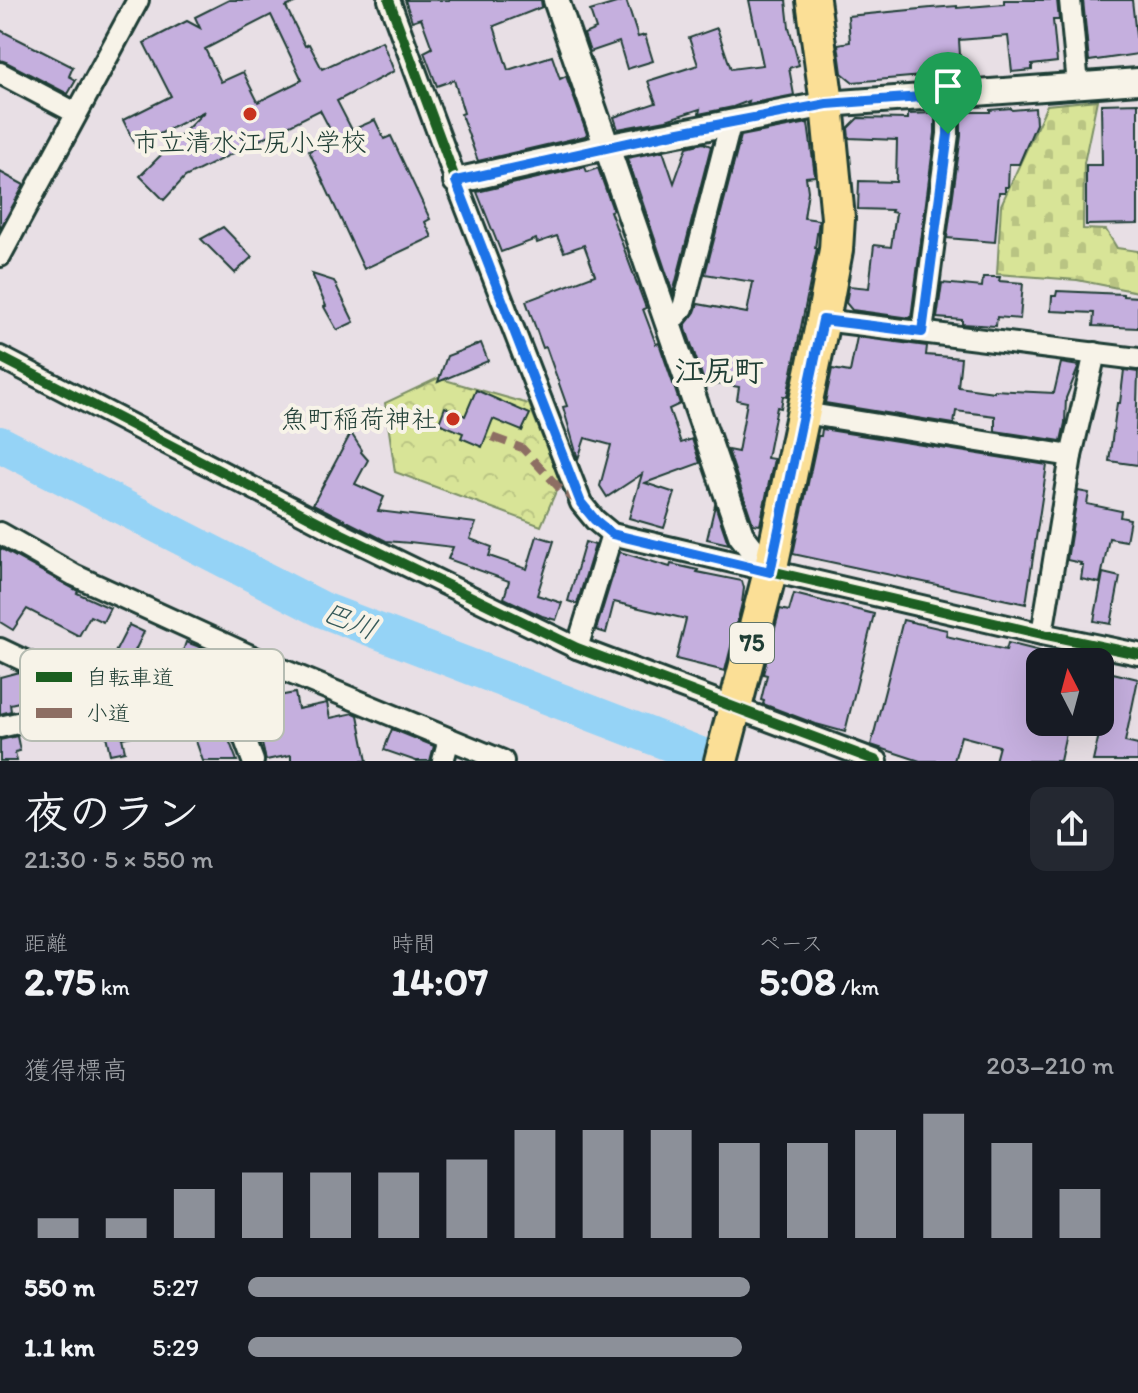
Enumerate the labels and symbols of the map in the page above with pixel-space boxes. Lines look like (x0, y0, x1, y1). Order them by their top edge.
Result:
pin (914, 52, 982, 134)
marker: 市立清水江尻小学校 (241, 105, 259, 123)
place label: 市立清水江尻小学校 (133, 126, 367, 158)
district label: 江尻町 (674, 352, 764, 389)
place label: 魚町稲荷神社 (281, 403, 437, 435)
marker: 魚町稲荷神社 (444, 410, 462, 428)
water label: 巴川 (318, 594, 382, 646)
road number: 75 (730, 623, 774, 663)
north arrow (1026, 648, 1114, 736)
legend (20, 649, 284, 741)
text: 自転車道 (86, 664, 174, 691)
text: 小道 (86, 700, 130, 727)

